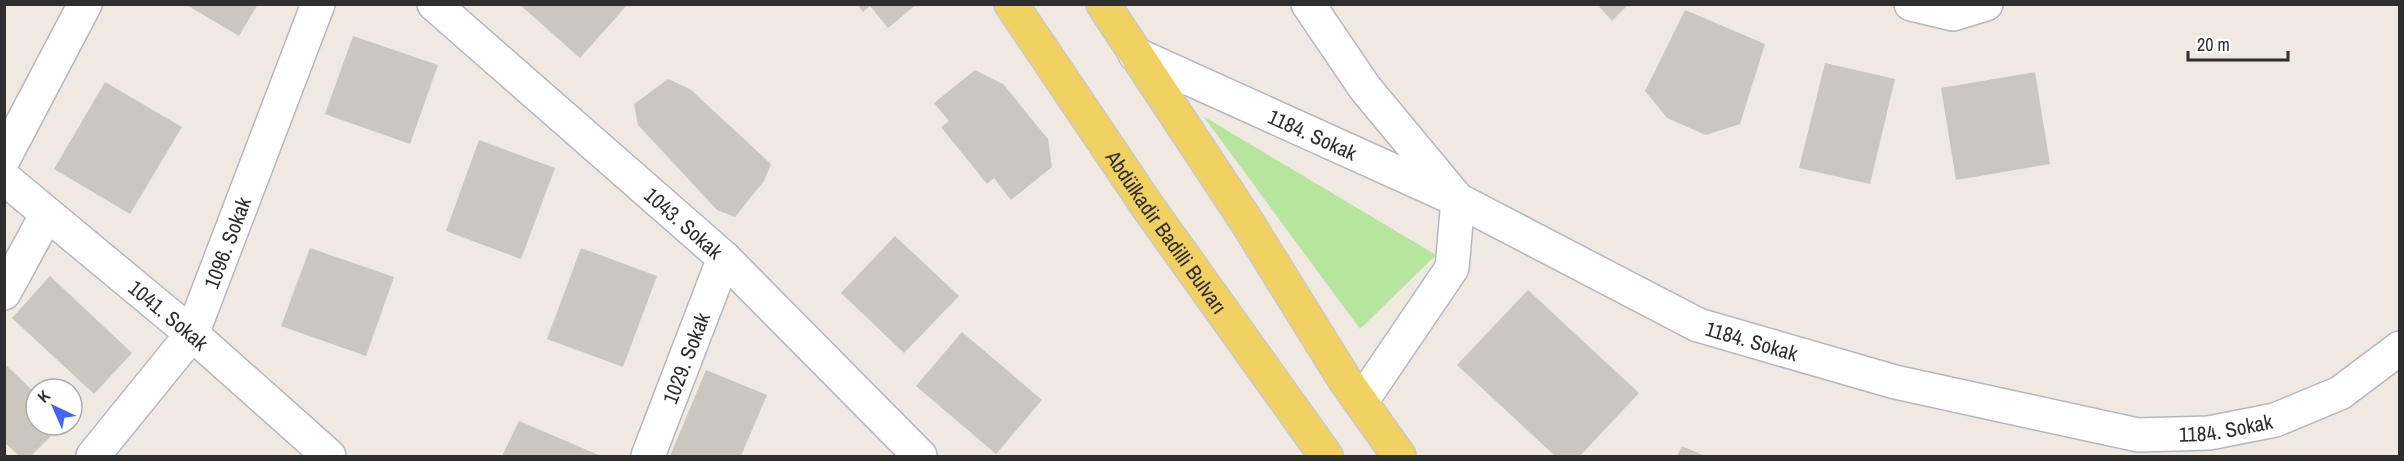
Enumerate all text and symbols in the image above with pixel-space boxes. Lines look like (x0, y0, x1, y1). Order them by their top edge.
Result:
scale bar (2188, 24, 2288, 62)
text: 20 m (2197, 32, 2230, 57)
street label: 1184. Sokak (1264, 102, 1362, 167)
street label: Abdülkadir Badilli Bulvarı (1099, 144, 1234, 319)
street label: 1043. Sokak (638, 180, 730, 265)
street label: 1096. Sokak (196, 192, 258, 292)
street label: 1041. Sokak (123, 273, 215, 357)
street label: 1029. Sokak (655, 308, 716, 408)
street label: 1184. Sokak (1702, 313, 1802, 368)
north arrow (24, 377, 84, 437)
text: K (33, 385, 55, 407)
street label: 1184. Sokak (2178, 406, 2275, 448)

